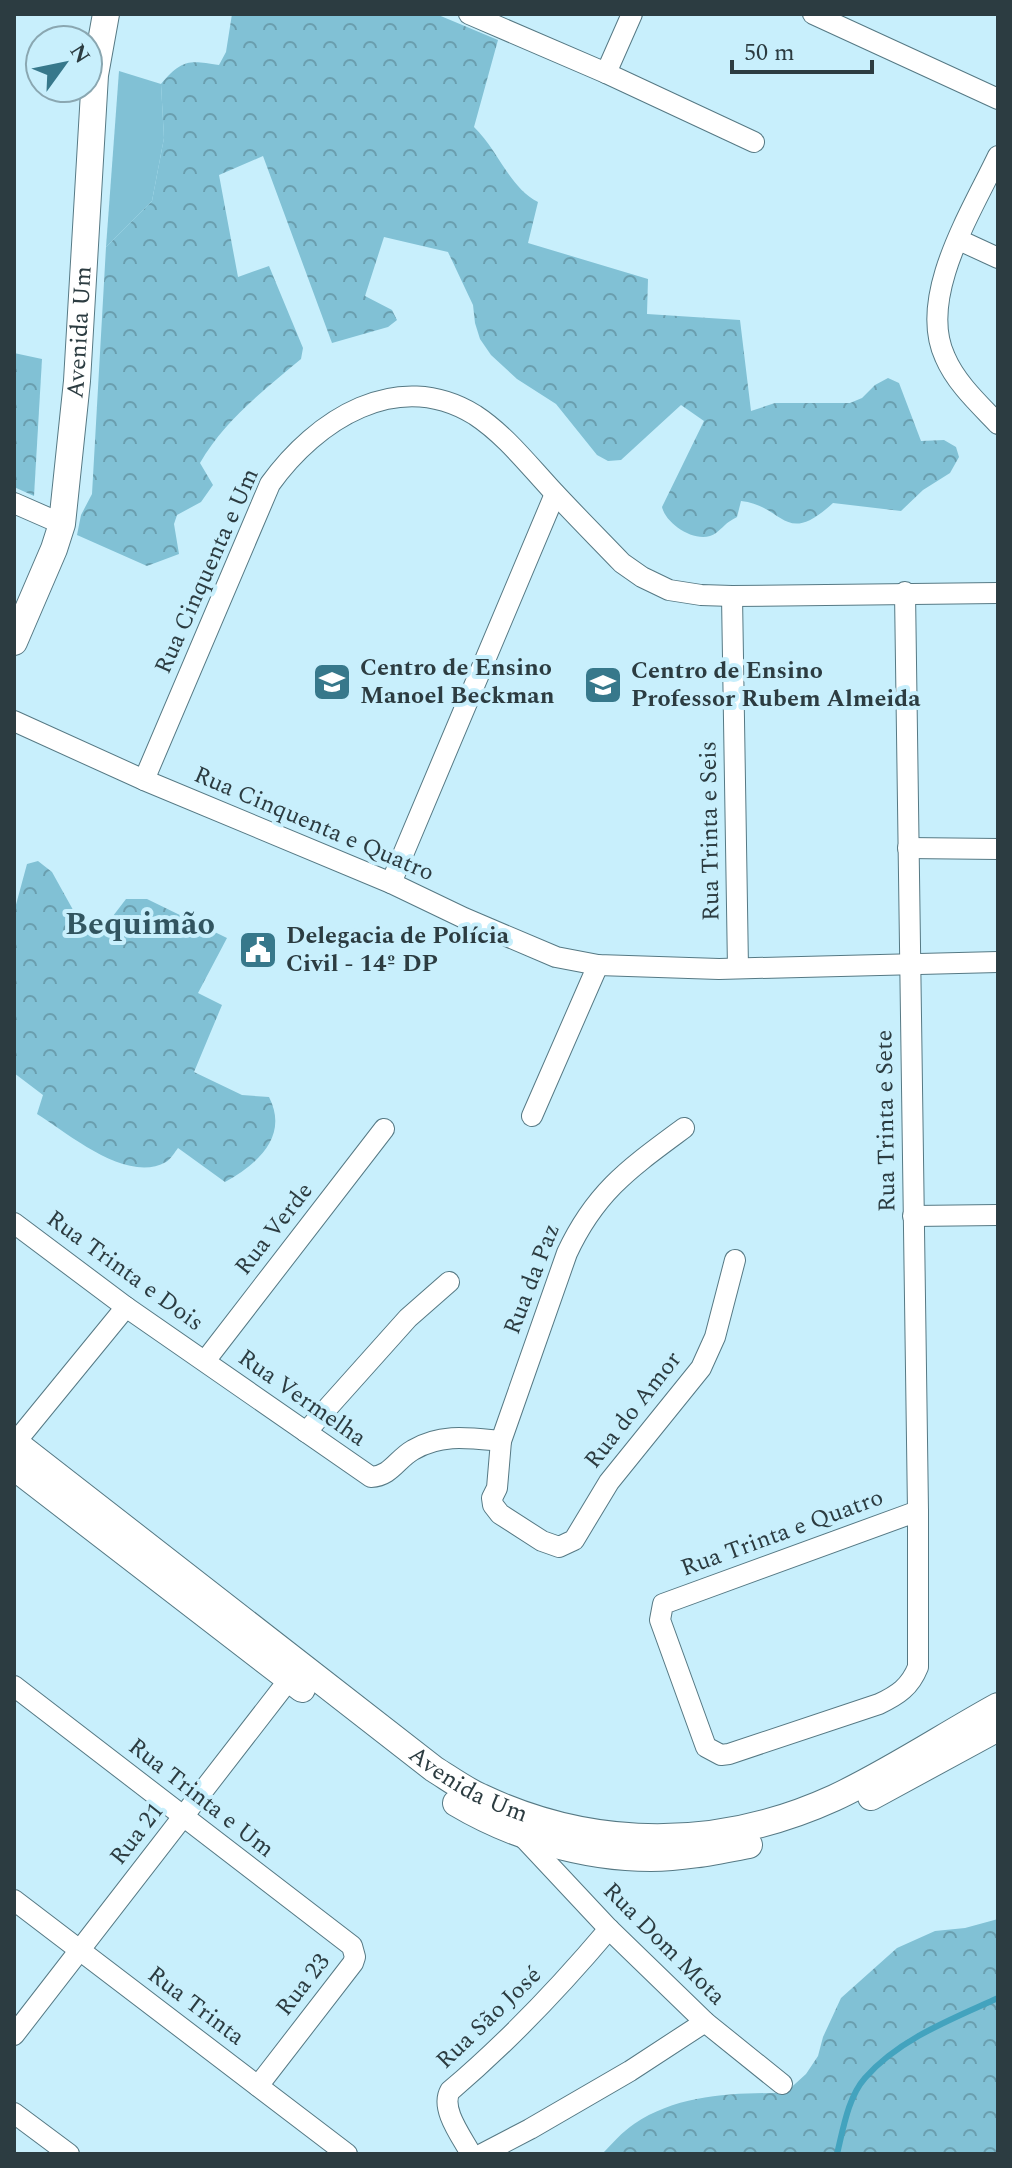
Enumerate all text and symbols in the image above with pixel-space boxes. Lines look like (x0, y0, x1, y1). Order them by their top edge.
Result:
north arrow (24, 24, 104, 104)
scale bar (732, 24, 872, 74)
text: 50 m (744, 35, 795, 71)
text: N (61, 37, 98, 70)
street label: Avenida Um (57, 265, 102, 400)
street label: Rua Cinquenta e Um (145, 462, 269, 680)
place label: Centro de Ensino Manoel Beckman (360, 650, 555, 714)
place label: Centro de Ensino Professor Rubem Almeida (631, 653, 921, 717)
school or university icon: Centro de Ensino Manoel Beckman (311, 661, 353, 703)
school or university icon: Centro de Ensino Professor Rubem Almeida (582, 664, 624, 706)
street label: Rua Trinta e Seis (690, 741, 730, 921)
street label: Rua Cinquenta e Quatro (188, 757, 440, 891)
district label: Bequimão (65, 900, 215, 949)
place label: Delegacia de Polícia Civil - 14º DP (286, 918, 510, 982)
public building icon: Delegacia de Polícia Civil - 14º DP (237, 929, 279, 971)
street label: Rua Trinta e Sete (866, 1030, 906, 1212)
street label: Rua Verde (226, 1175, 322, 1283)
street label: Rua Trinta e Dois (39, 1202, 211, 1340)
street label: Rua da Paz (494, 1218, 570, 1340)
street label: Rua Vermelha (230, 1340, 374, 1456)
street label: Rua do Amor (576, 1344, 690, 1476)
street label: Rua Trinta e Quatro (676, 1480, 888, 1586)
street label: Rua Trinta e Um (120, 1729, 282, 1867)
street label: Avenida Um (400, 1737, 533, 1832)
street label: Rua 21 (101, 1795, 173, 1873)
street label: Rua Dom Mota (594, 1874, 734, 2014)
street label: Rua 23 (267, 1946, 339, 2024)
street label: Rua Trinta (140, 1957, 252, 2055)
street label: Rua São José (428, 1958, 550, 2078)

